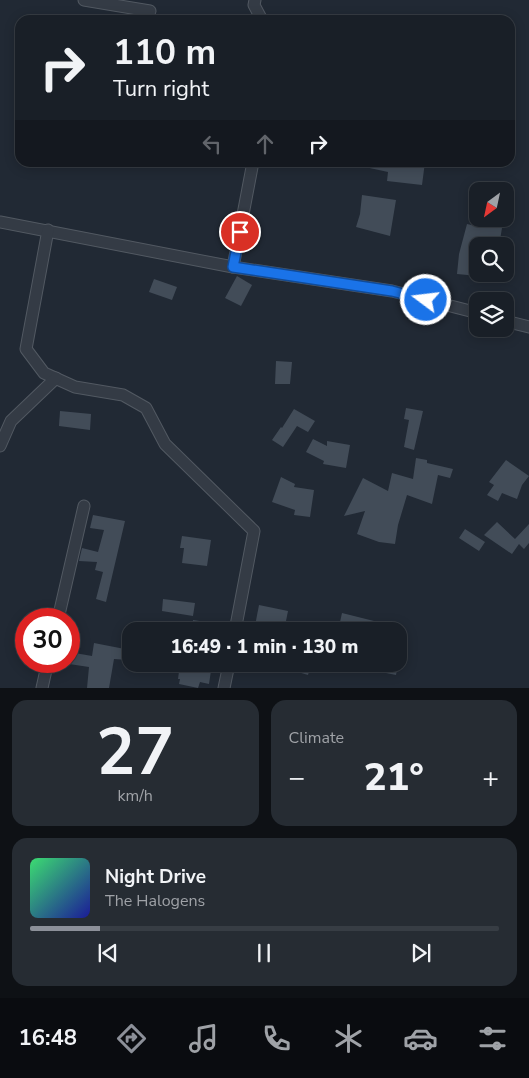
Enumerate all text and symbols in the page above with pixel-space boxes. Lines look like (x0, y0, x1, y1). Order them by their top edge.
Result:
text: 110 m (113, 29, 216, 76)
icon: right (30, 35, 95, 100)
text: Turn right (113, 74, 209, 104)
icon: left (198, 130, 226, 158)
icon: ahead (251, 130, 279, 158)
icon: right (304, 130, 332, 158)
north arrow (469, 182, 514, 228)
map controls (469, 182, 514, 337)
pin (219, 211, 261, 253)
icon: arrive (226, 218, 254, 246)
button: search (469, 237, 514, 282)
position arrow (399, 273, 451, 325)
button: layers (469, 292, 514, 337)
speed limit sign: 30 (15, 608, 80, 673)
text: 16:49 · 1 min · 130 m (171, 634, 358, 660)
text: 27 (96, 708, 174, 797)
text: Climate (289, 727, 344, 749)
text: 21° (364, 752, 424, 803)
text: − (289, 759, 305, 797)
text: + (482, 759, 499, 797)
text: km/h (118, 785, 153, 807)
text: Night Drive (105, 864, 206, 890)
text: The Halogens (105, 890, 205, 912)
icon: previous (94, 939, 122, 967)
icon: pause (250, 939, 278, 967)
icon: next (407, 939, 435, 967)
icon: directions (114, 1021, 149, 1056)
icon: music (186, 1021, 221, 1056)
icon: phone (259, 1021, 294, 1056)
icon: climate (331, 1021, 366, 1056)
icon: car (403, 1021, 438, 1056)
icon: filters (475, 1021, 510, 1056)
text: 16:48 (19, 1023, 77, 1053)

